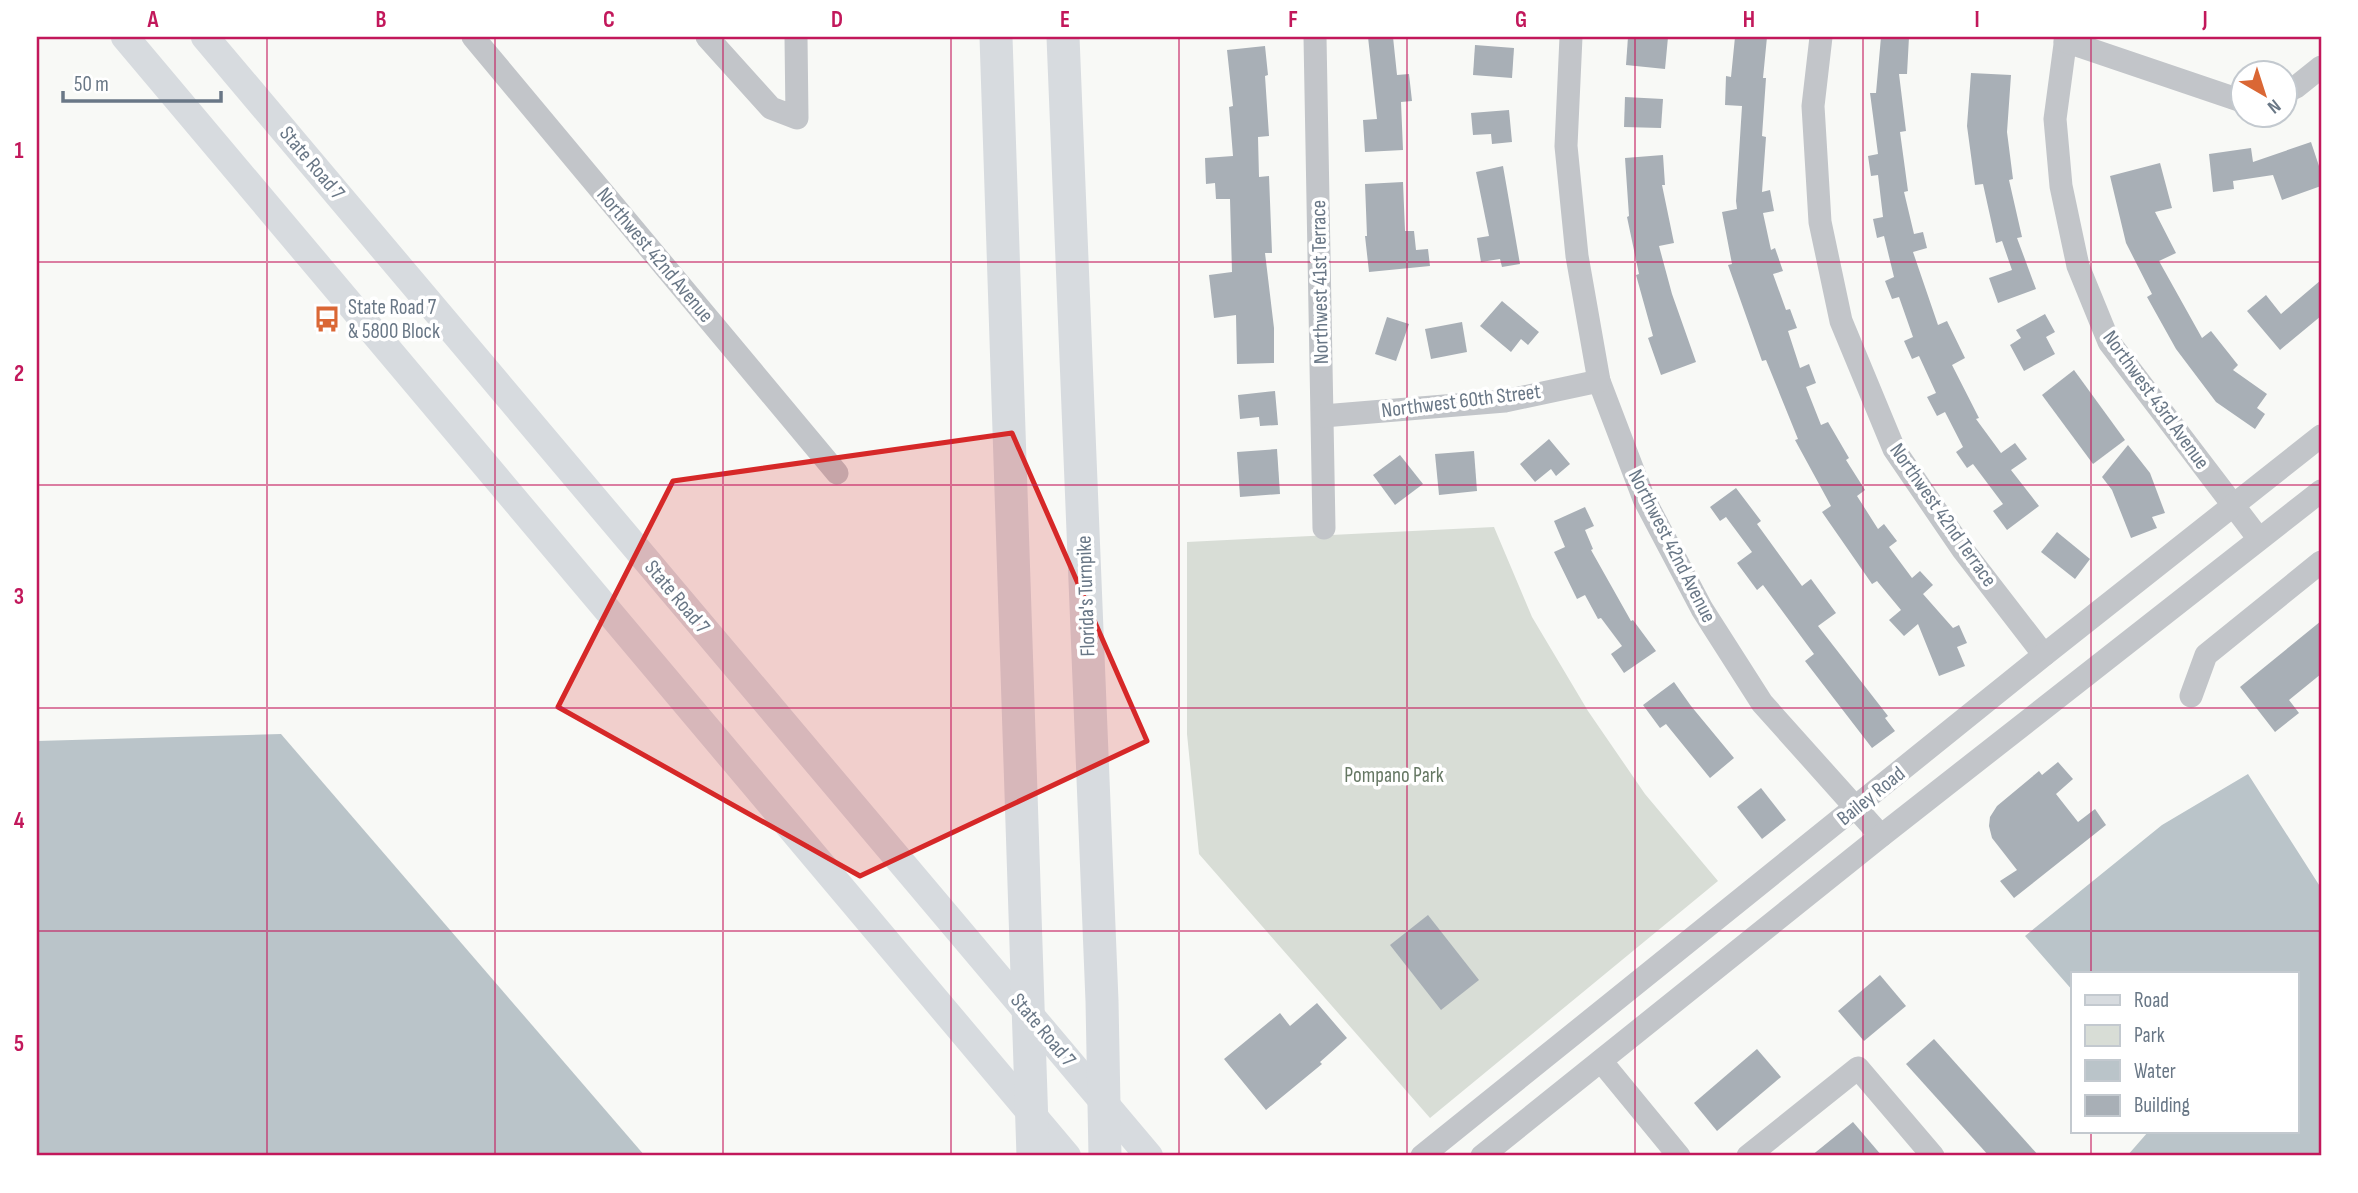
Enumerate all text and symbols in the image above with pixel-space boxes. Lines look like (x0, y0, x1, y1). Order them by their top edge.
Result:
text: A (147, 6, 160, 34)
text: B (376, 6, 387, 34)
text: C (603, 6, 615, 34)
text: D (831, 6, 843, 34)
text: E (1060, 6, 1070, 34)
text: F (1288, 6, 1298, 34)
text: G (1515, 6, 1527, 34)
text: H (1743, 6, 1755, 34)
text: I (1974, 6, 1980, 34)
text: J (2201, 6, 2208, 34)
scale bar (63, 60, 220, 104)
north arrow (2228, 60, 2298, 130)
text: 50 m (74, 72, 109, 97)
text: N (2263, 94, 2285, 118)
street label: State Road 7 (274, 121, 350, 205)
text: 1 (14, 137, 24, 165)
street label: Northwest 42nd Avenue (591, 182, 719, 328)
street label: Northwest 41st Terrace (1306, 200, 1334, 364)
place label: State Road 7 & 5800 Block (348, 295, 440, 344)
bus stop icon: State Road 7 & 5800 Block (312, 304, 342, 334)
street label: Northwest 43rd Avenue (2097, 326, 2215, 474)
text: 2 (14, 360, 24, 388)
street label: Northwest 60th Street (1380, 379, 1542, 423)
street label: Northwest 42nd Terrace (1884, 439, 2002, 591)
street label: Northwest 42nd Avenue (1623, 465, 1721, 627)
street label: Florida's Turnpike (1071, 535, 1101, 657)
street label: State Road 7 (639, 555, 715, 639)
text: 3 (14, 583, 24, 611)
street label: Bailey Road (1832, 761, 1910, 831)
park label: Pompano Park (1344, 763, 1444, 788)
text: 4 (14, 807, 25, 835)
legend (2071, 972, 2298, 1134)
street label: State Road 7 (1005, 988, 1081, 1072)
text: Road (2134, 988, 2169, 1013)
text: Park (2134, 1023, 2165, 1048)
text: 5 (14, 1030, 24, 1058)
text: Water (2134, 1059, 2176, 1084)
text: Building (2134, 1093, 2190, 1118)

